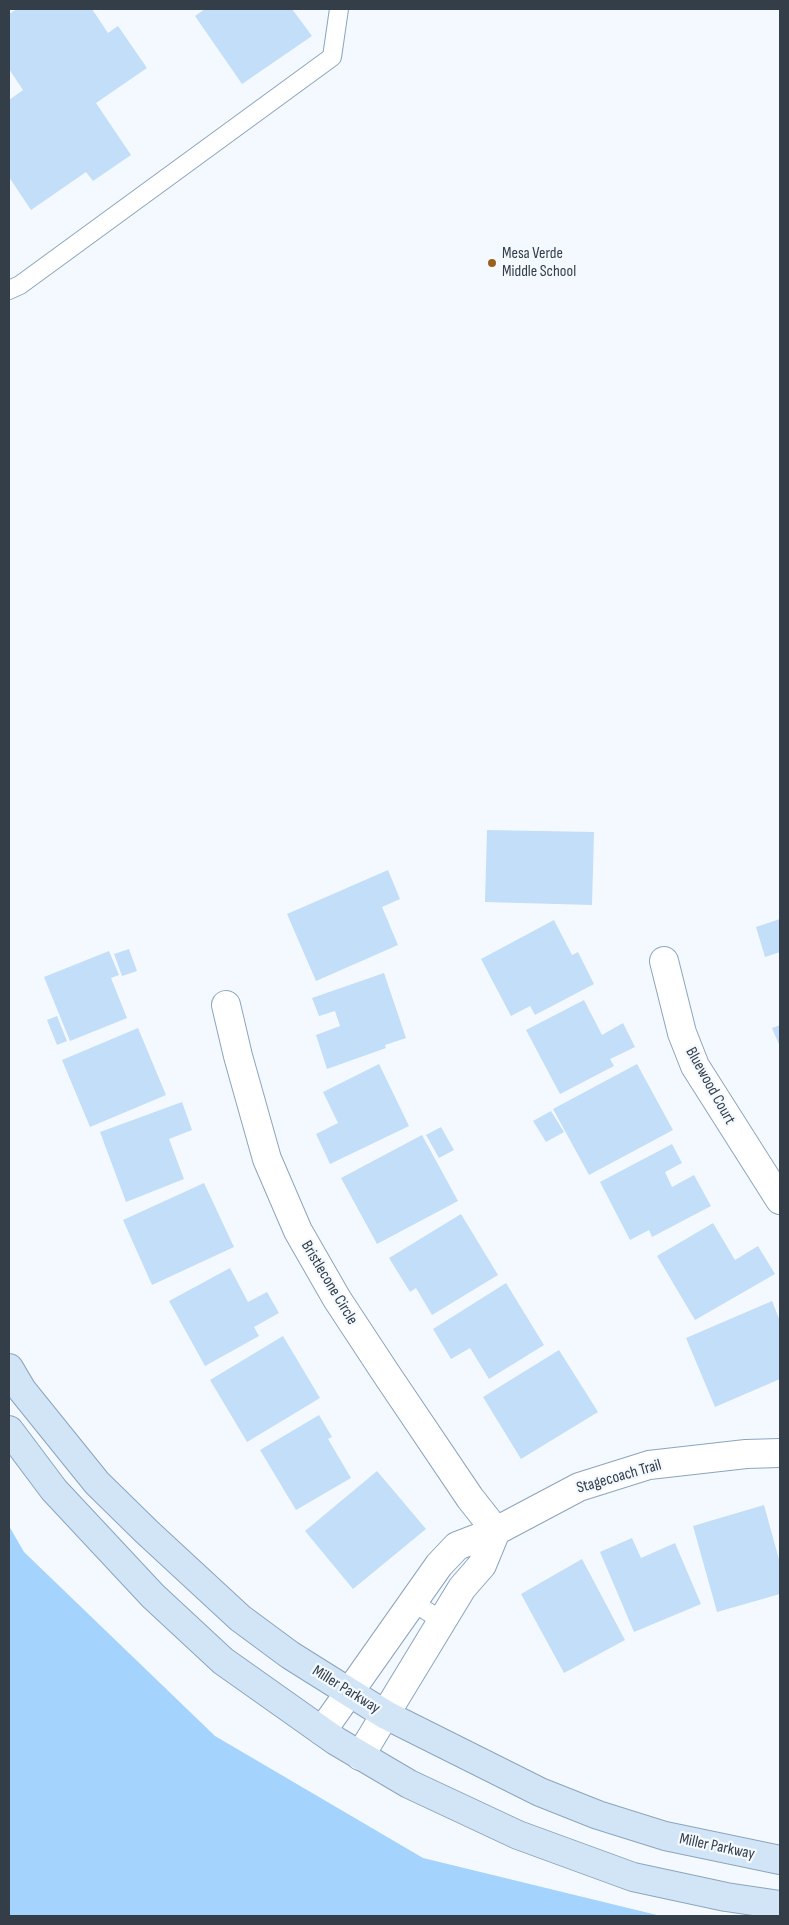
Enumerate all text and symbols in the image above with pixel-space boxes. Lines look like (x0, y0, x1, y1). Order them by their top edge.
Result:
place label: Mesa Verde Middle School (502, 244, 576, 282)
marker: Mesa Verde Middle School (486, 257, 498, 269)
street label: Bluewood Court (681, 1044, 739, 1128)
street label: Bristlecone Circle (296, 1238, 362, 1328)
street label: Stagecoach Trail (574, 1456, 664, 1498)
street label: Miller Parkway (309, 1662, 383, 1718)
street label: Miller Parkway (678, 1830, 756, 1864)

